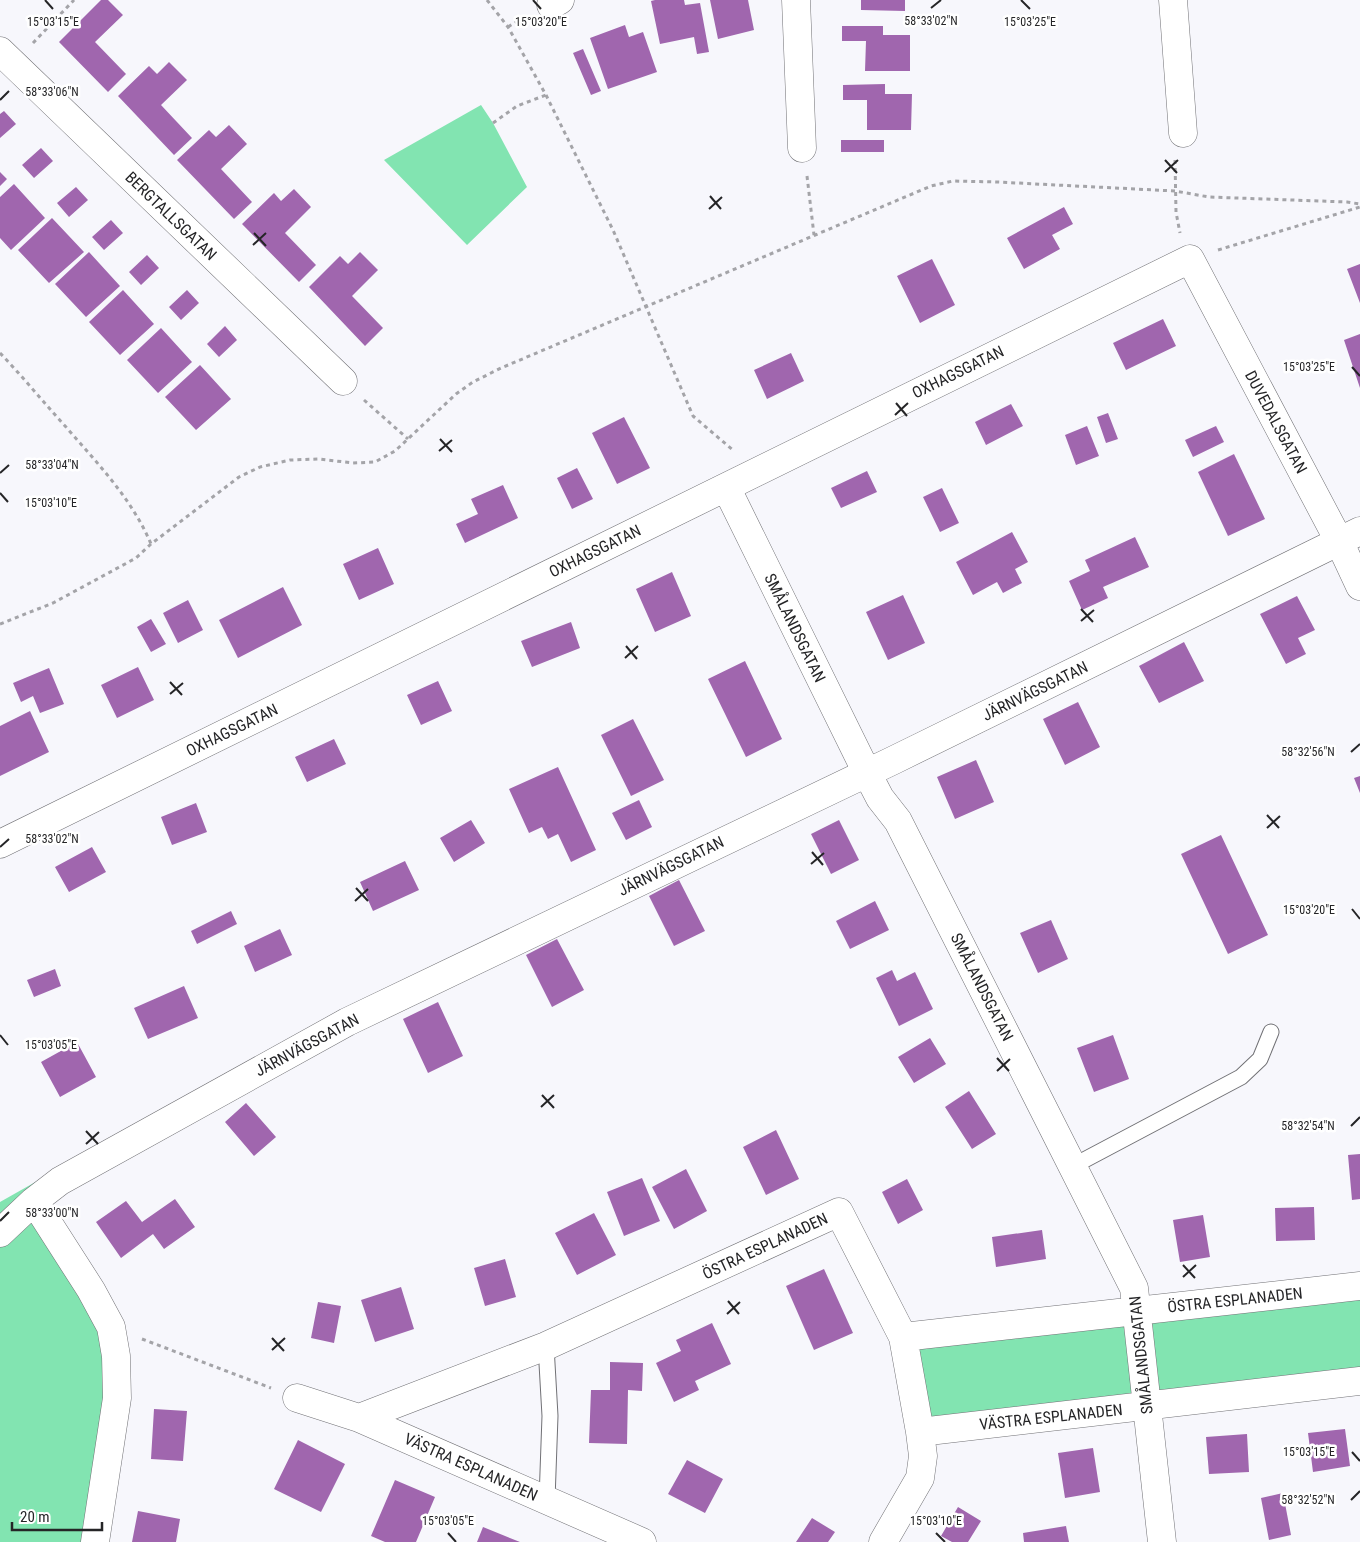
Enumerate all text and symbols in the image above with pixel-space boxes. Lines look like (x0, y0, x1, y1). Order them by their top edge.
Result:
text: 58°33'02"N (904, 14, 958, 28)
text: 15°03'15"E (27, 15, 79, 29)
text: 15°03'20"E (515, 15, 567, 29)
text: 15°03'25"E (1004, 15, 1056, 29)
text: 58°33'06"N (25, 85, 79, 99)
street label: BERGTALLSGATAN (121, 168, 221, 264)
street label: OXHAGSGATAN (909, 342, 1007, 402)
text: 15°03'25"E (1283, 360, 1335, 374)
street label: DUVEDALSGATAN (1241, 367, 1311, 477)
text: 58°33'04"N (25, 458, 79, 472)
text: 15°03'10"E (25, 496, 77, 510)
street label: OXHAGSGATAN (546, 521, 644, 581)
street label: SMÅLANDSGATAN (760, 570, 830, 685)
street label: JÄRNVÄGSGATAN (979, 657, 1091, 725)
street label: OXHAGSGATAN (183, 700, 281, 760)
text: 58°32'56"N (1281, 745, 1335, 759)
text: 58°33'02"N (25, 832, 79, 846)
street label: JÄRNVÄGSGATAN (615, 832, 727, 900)
text: 15°03'20"E (1283, 903, 1335, 917)
street label: SMÅLANDSGATAN (947, 929, 1018, 1044)
street label: JÄRNVÄGSGATAN (252, 1010, 362, 1080)
text: 15°03'05"E (25, 1038, 77, 1052)
text: 58°32'54"N (1281, 1119, 1335, 1133)
text: 58°33'00"N (25, 1206, 79, 1220)
street label: ÖSTRA ESPLANADEN (699, 1209, 831, 1283)
street label: ÖSTRA ESPLANADEN (1166, 1283, 1304, 1317)
street label: SMÅLANDSGATAN (1124, 1295, 1157, 1415)
street label: VÄSTRA ESPLANADEN (978, 1400, 1124, 1434)
street label: VÄSTRA ESPLANADEN (401, 1429, 541, 1505)
text: 15°03'15"E (1283, 1445, 1335, 1459)
text: 58°32'52"N (1281, 1493, 1335, 1507)
scale bar (12, 1500, 102, 1532)
text: 20 m (20, 1508, 50, 1526)
text: 15°03'05"E (422, 1514, 474, 1528)
text: 15°03'10"E (910, 1514, 962, 1528)

